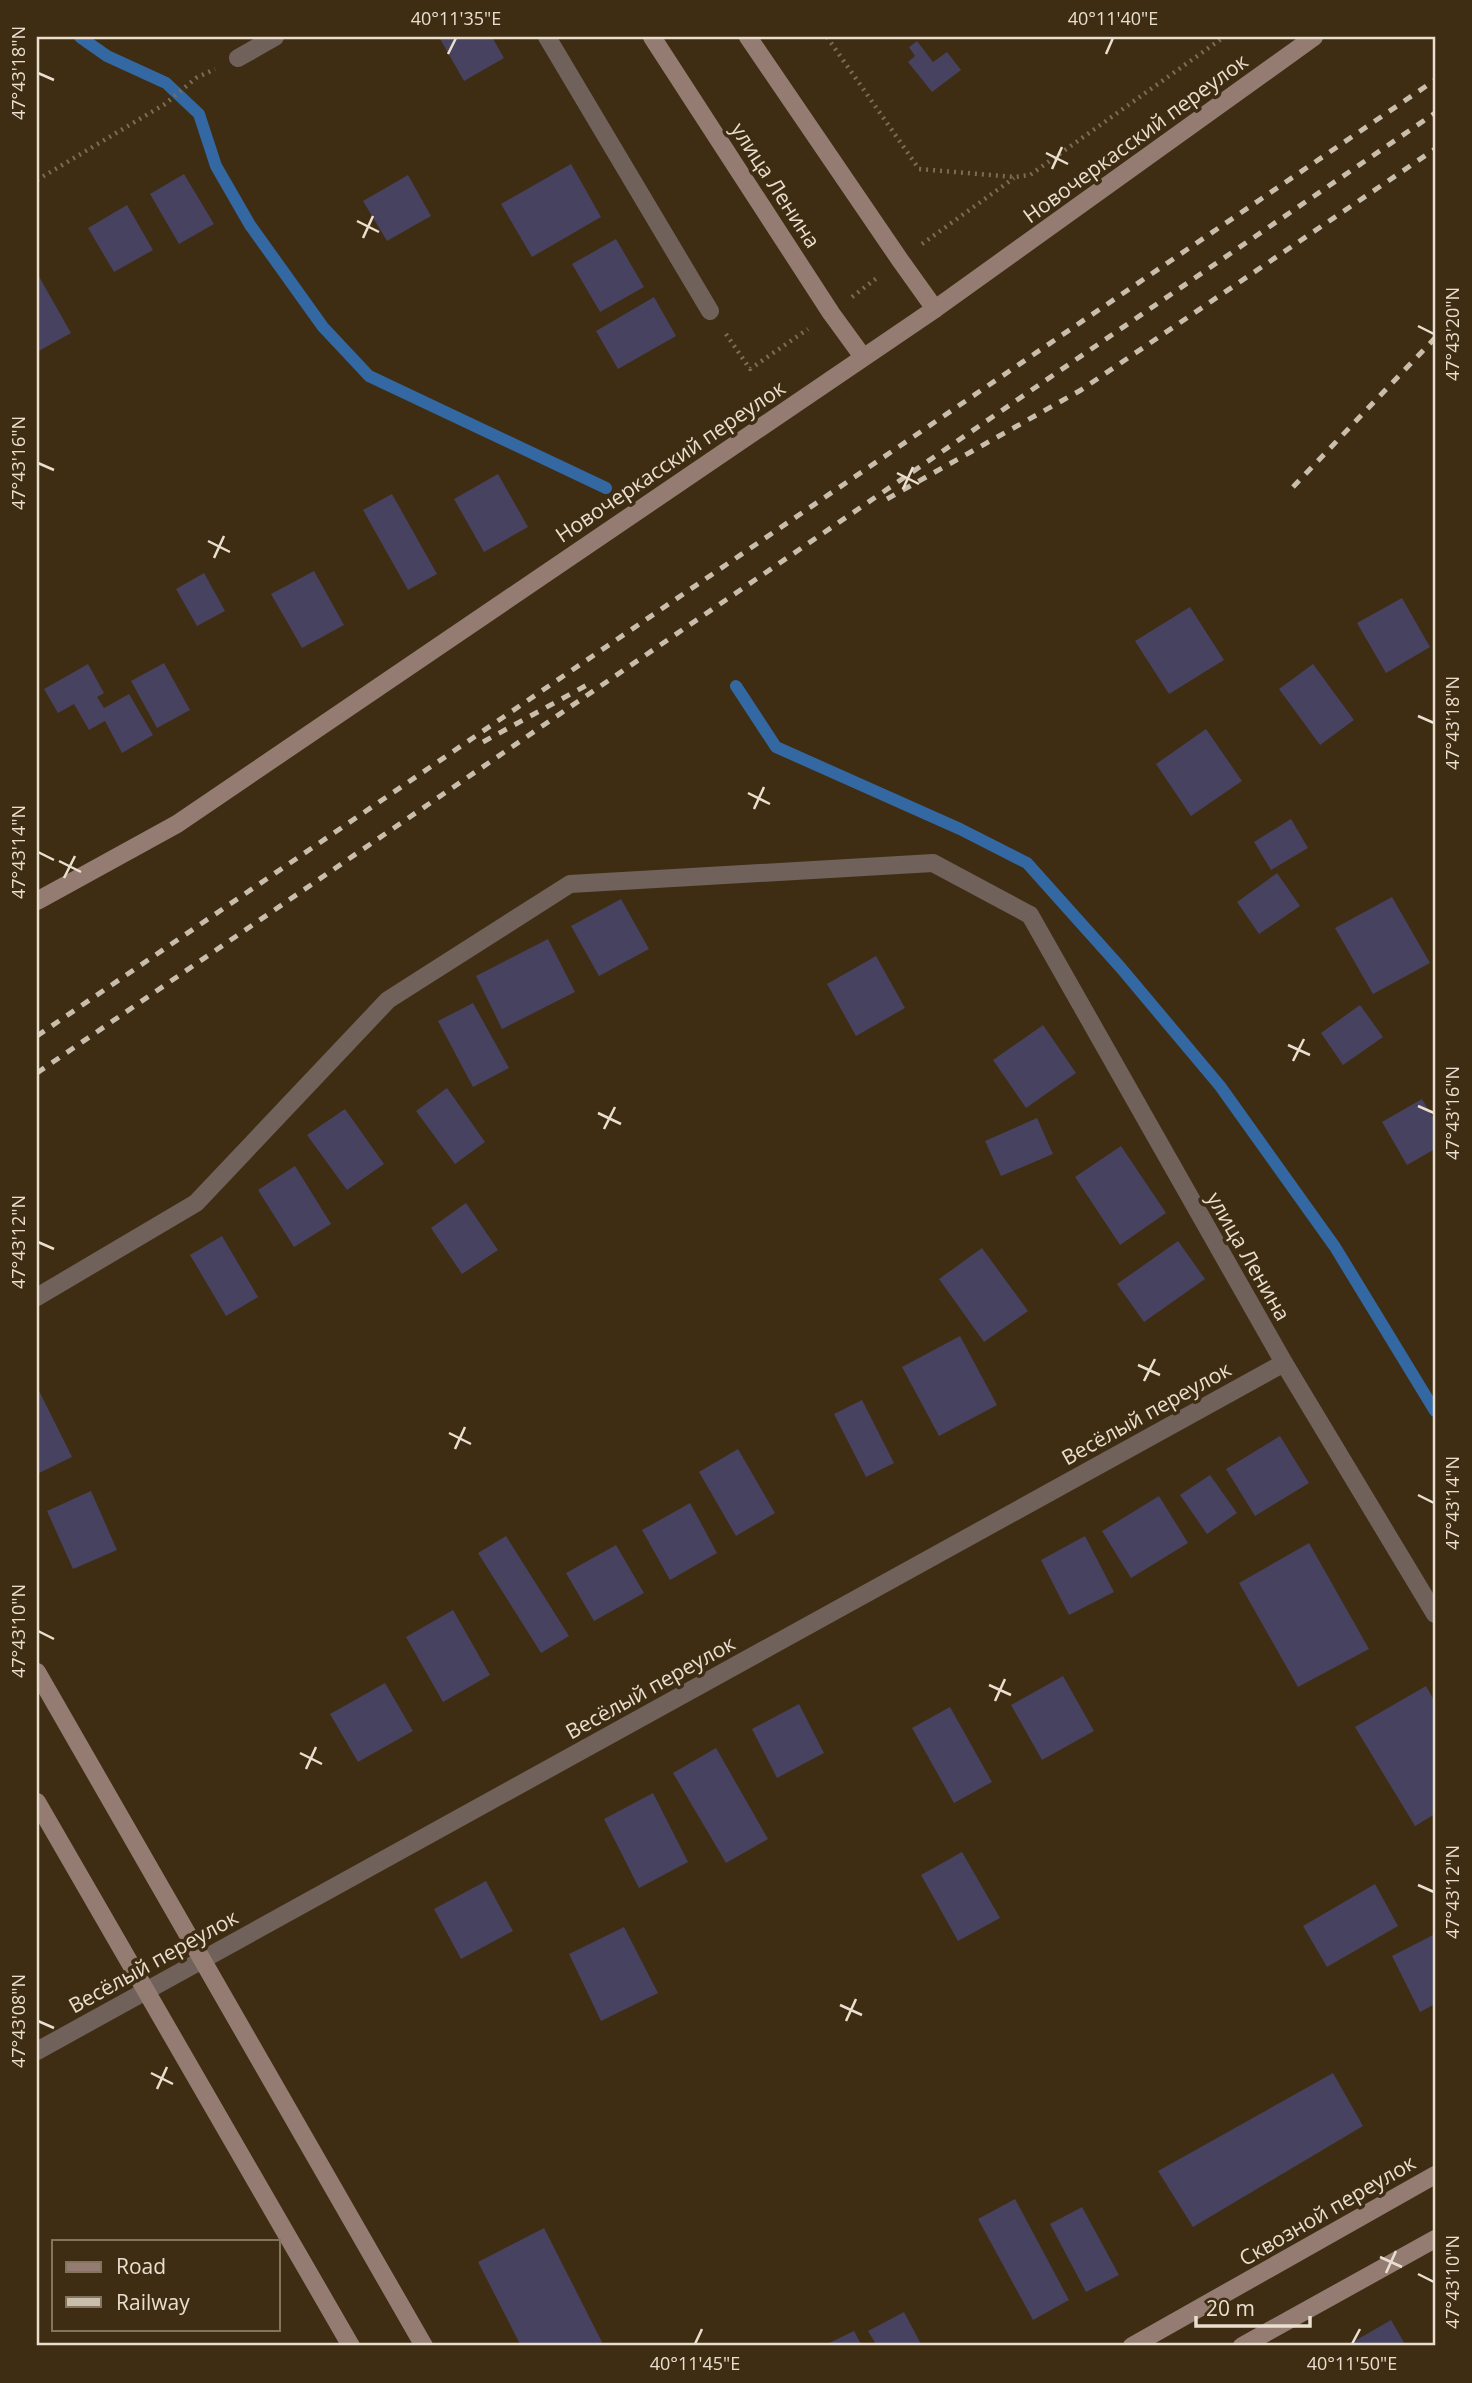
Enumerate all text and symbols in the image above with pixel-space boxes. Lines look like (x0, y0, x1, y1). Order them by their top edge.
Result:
text: 40°11'35"E (411, 6, 501, 30)
text: 40°11'40"E (1068, 6, 1158, 30)
text: 47°43'18"N (6, 26, 30, 120)
street label: Новочеркасский переулок (1017, 47, 1253, 229)
street label: улица Ленина (725, 117, 827, 253)
text: 47°43'20"N (1440, 287, 1464, 381)
street label: Новочеркасский переулок (550, 373, 790, 548)
text: 47°43'16"N (6, 416, 30, 510)
text: 47°43'18"N (1440, 676, 1464, 770)
text: 47°43'14"N (6, 805, 30, 899)
text: 47°43'16"N (1440, 1066, 1464, 1160)
street label: улица Ленина (1201, 1187, 1297, 1325)
text: 47°43'12"N (6, 1195, 30, 1289)
street label: Весёлый переулок (1056, 1355, 1236, 1471)
text: 47°43'14"N (1440, 1456, 1464, 1550)
text: 47°43'10"N (6, 1584, 30, 1678)
street label: Весёлый переулок (560, 1629, 740, 1745)
text: 47°43'12"N (1440, 1845, 1464, 1939)
street label: Весёлый переулок (63, 1903, 243, 2019)
text: 47°43'08"N (6, 1974, 30, 2068)
street label: Сквозной переулок (1234, 2148, 1420, 2272)
text: 47°43'10"N (1440, 2235, 1464, 2329)
legend (52, 2240, 280, 2330)
text: Road (116, 2252, 166, 2280)
scale bar (1196, 2285, 1309, 2329)
text: Railway (116, 2288, 190, 2316)
text: 20 m (1206, 2294, 1255, 2322)
text: 40°11'45"E (650, 2351, 740, 2375)
text: 40°11'50"E (1307, 2351, 1397, 2375)

